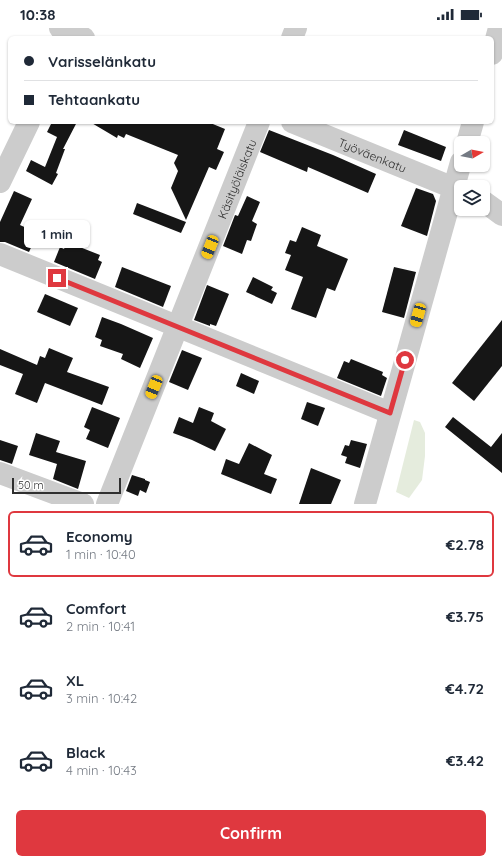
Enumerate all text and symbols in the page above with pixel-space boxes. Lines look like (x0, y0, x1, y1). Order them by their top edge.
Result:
text: 10:38 (20, 5, 55, 24)
text: Varisselänkatu (48, 52, 156, 71)
text: Tehtaankatu (48, 90, 140, 109)
street label: Työväenkatu (336, 134, 409, 175)
north arrow (454, 136, 490, 172)
map controls (454, 136, 490, 216)
street label: Käsityöläiskatu (214, 137, 259, 221)
button: layers (454, 180, 490, 216)
callout: 1 min (24, 220, 90, 248)
text: 1 min (41, 226, 73, 242)
car (200, 234, 220, 260)
route end (48, 269, 66, 287)
car (409, 302, 427, 328)
route start (396, 351, 414, 369)
car (144, 374, 164, 400)
scale bar (12, 476, 121, 495)
text: 50 m (18, 478, 44, 492)
icon: car (18, 526, 54, 562)
text: Economy (66, 527, 133, 546)
text: €2.78 (446, 535, 484, 554)
text: 1 min · 10:40 (66, 546, 136, 562)
icon: car (18, 598, 54, 634)
text: Comfort (66, 599, 127, 618)
text: €3.75 (446, 607, 484, 626)
text: 2 min · 10:41 (66, 618, 135, 634)
icon: car (18, 670, 54, 706)
text: XL (66, 671, 84, 690)
text: €4.72 (445, 679, 484, 698)
text: 3 min · 10:42 (66, 690, 137, 706)
icon: car (18, 742, 54, 778)
text: Black (66, 743, 106, 762)
text: €3.42 (446, 751, 484, 770)
text: 4 min · 10:43 (66, 762, 137, 778)
button: Confirm (16, 810, 486, 856)

